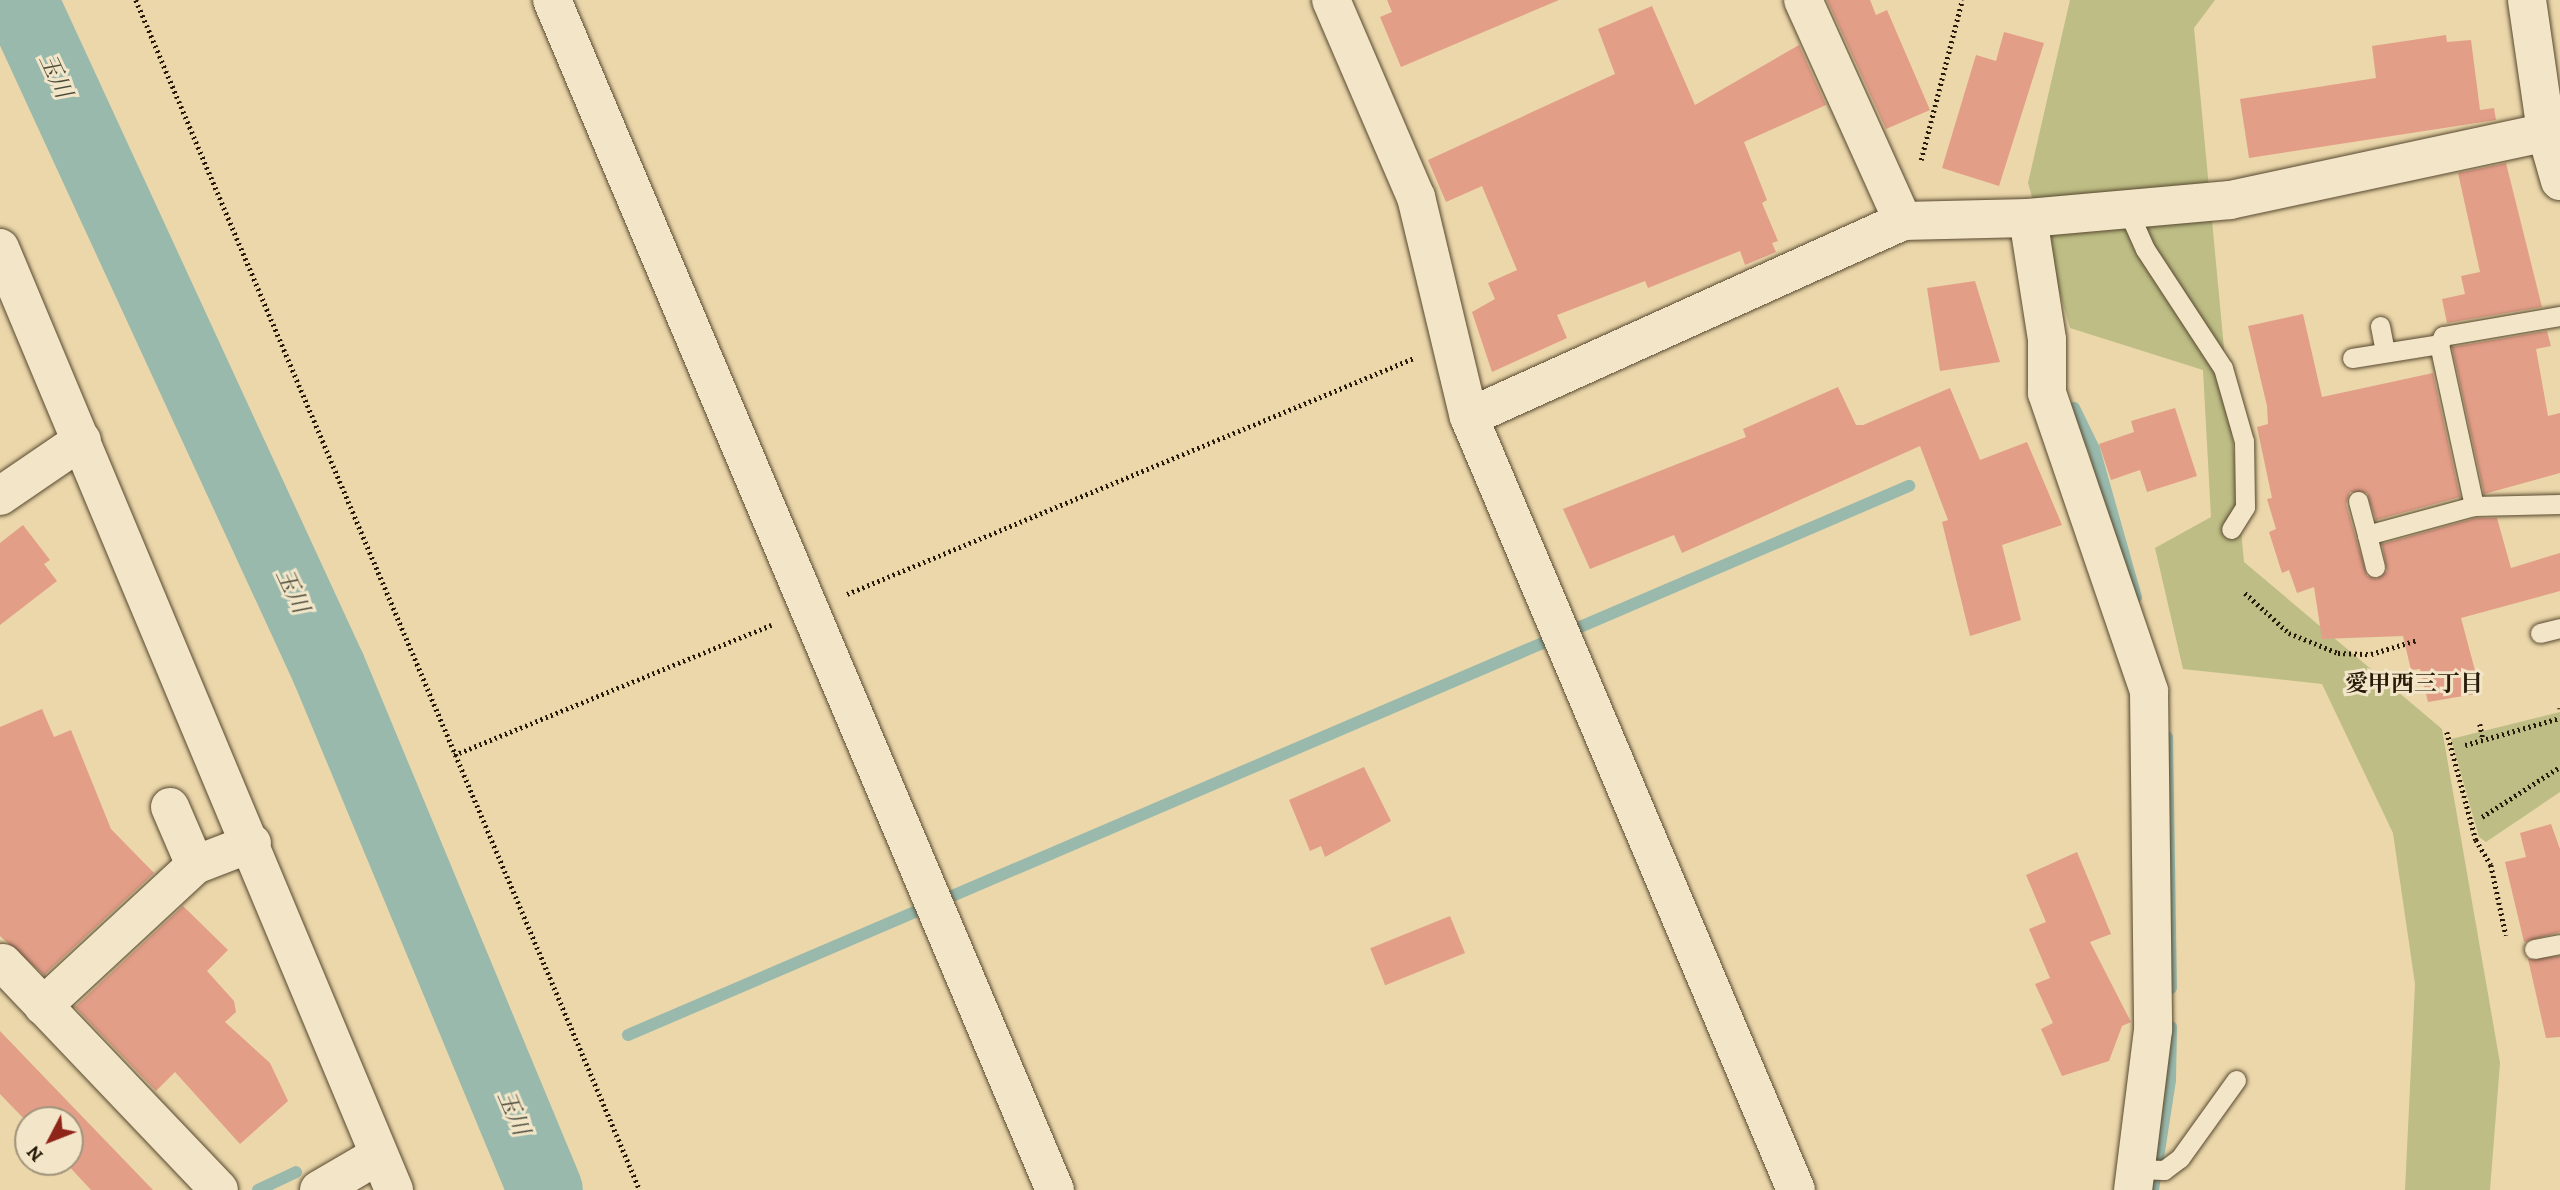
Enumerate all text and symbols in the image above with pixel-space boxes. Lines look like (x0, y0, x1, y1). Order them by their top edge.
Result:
water label: 玉川 (33, 49, 77, 103)
water label: 玉川 (270, 564, 314, 618)
district label: 愛甲西三丁目 (2345, 670, 2483, 698)
water label: 玉川 (491, 1086, 535, 1140)
north arrow (14, 1106, 84, 1176)
text: N (21, 1140, 49, 1168)

